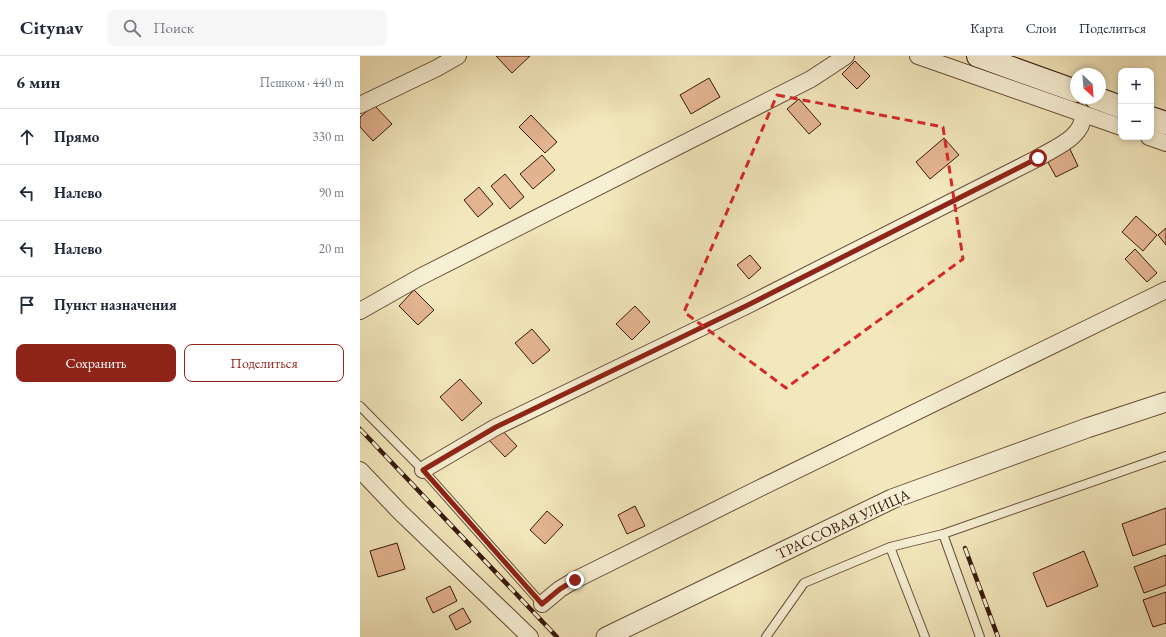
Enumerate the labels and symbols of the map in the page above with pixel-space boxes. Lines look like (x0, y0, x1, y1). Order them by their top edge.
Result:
north arrow (1070, 68, 1106, 104)
route start (1029, 149, 1047, 167)
street label: ТРАССОВАЯ УЛИЦА (773, 484, 913, 563)
route end (566, 571, 584, 589)

